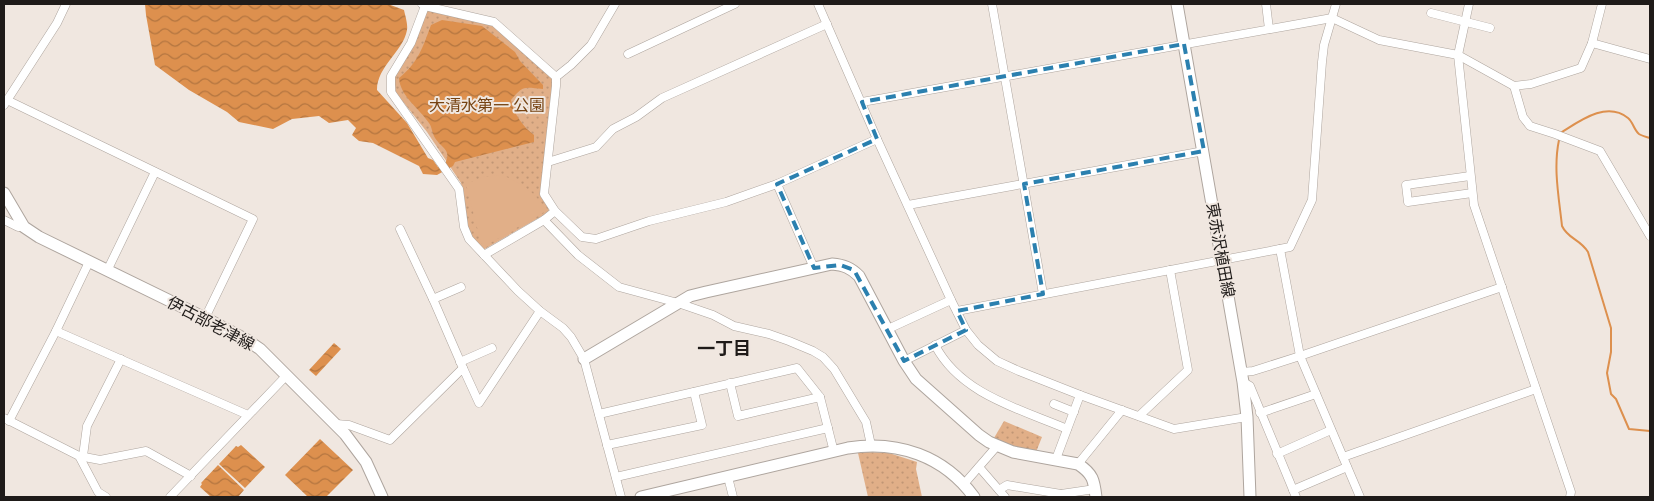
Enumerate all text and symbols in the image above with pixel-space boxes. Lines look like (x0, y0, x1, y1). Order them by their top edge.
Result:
park label: 大清水第一 公園 (429, 95, 545, 117)
street label: 東赤沢植田線 (1201, 201, 1239, 299)
street label: 伊古部老津線 (163, 292, 258, 356)
district label: 一丁目 (697, 337, 751, 361)

